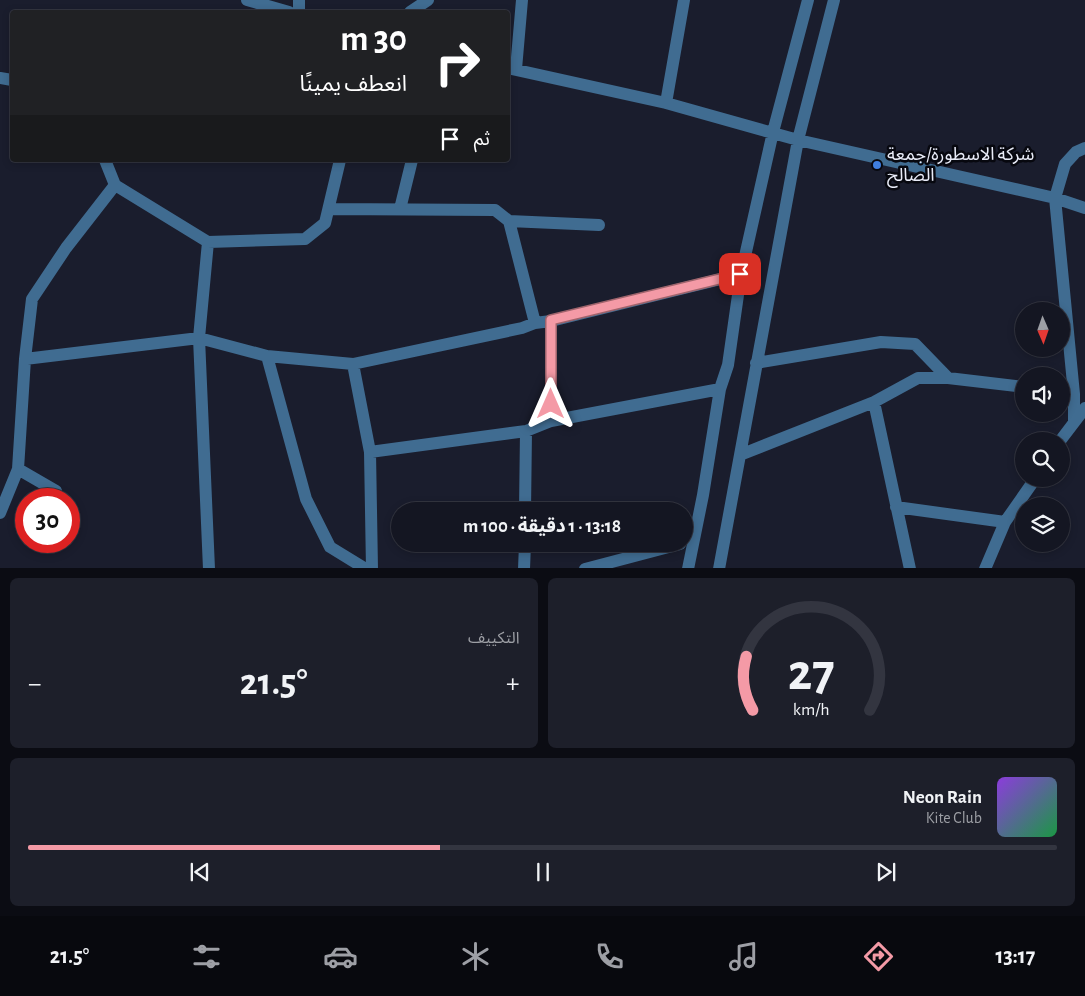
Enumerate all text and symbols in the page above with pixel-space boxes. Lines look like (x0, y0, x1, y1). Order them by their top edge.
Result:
text: 30 m (340, 22, 407, 57)
icon: right (425, 30, 490, 95)
text: انعطف يمينًا (300, 73, 407, 95)
icon: arrive (436, 125, 464, 153)
text: ثم (474, 130, 490, 149)
place label: شركة الاسطورة/جمعة الصالح (887, 146, 1034, 188)
marker: شركة الاسطورة/جمعة الصالح (871, 159, 883, 171)
pin (719, 253, 761, 295)
icon: arrive (726, 260, 754, 288)
north arrow (1015, 302, 1070, 358)
map controls (1015, 302, 1070, 552)
button: sound (1015, 367, 1070, 422)
position arrow (524, 377, 576, 429)
button: search (1015, 432, 1070, 487)
speed limit sign: 30 (15, 488, 80, 553)
button: layers (1015, 497, 1070, 552)
text: 13:18 · 1 دقيقة · 100 m (463, 517, 621, 536)
text: التكييف (468, 630, 520, 646)
text: 27 (788, 647, 835, 699)
text: 21.5° (240, 664, 308, 702)
text: − (28, 670, 41, 698)
text: + (506, 670, 520, 698)
text: km/h (793, 701, 830, 719)
text: Neon Rain (903, 788, 982, 807)
text: Kite Club (926, 810, 982, 826)
icon: previous (186, 858, 214, 886)
icon: pause (529, 858, 557, 886)
icon: next (872, 858, 900, 886)
icon: filters (189, 939, 224, 974)
icon: car (323, 939, 358, 974)
icon: climate (458, 939, 493, 974)
icon: phone (592, 939, 627, 974)
icon: music (726, 939, 761, 974)
icon: directions (861, 939, 896, 974)
text: 21.5° (50, 945, 89, 967)
text: 13:17 (995, 945, 1035, 967)

